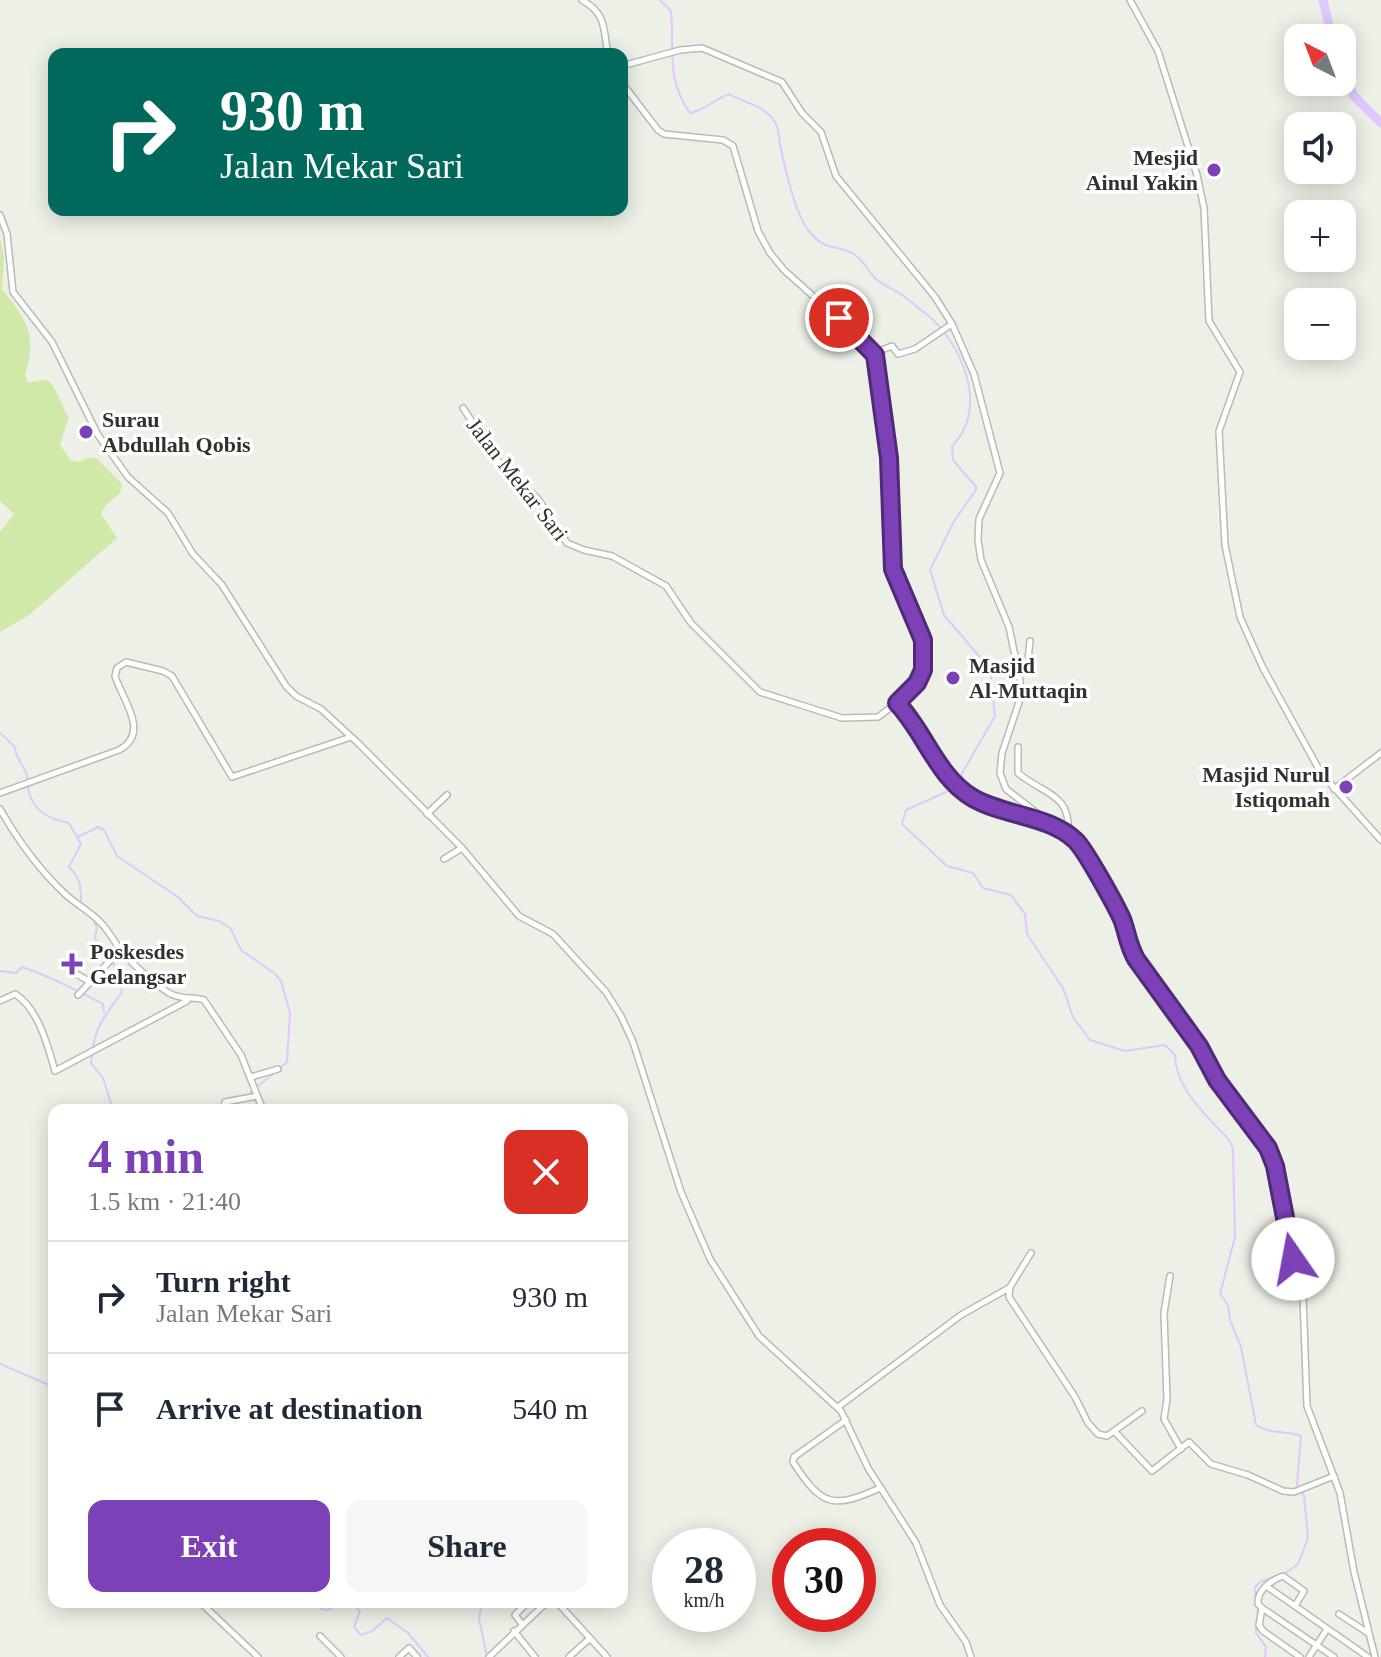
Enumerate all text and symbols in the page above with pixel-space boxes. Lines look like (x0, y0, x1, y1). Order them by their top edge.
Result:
north arrow (1284, 24, 1356, 96)
map controls (1284, 24, 1356, 360)
icon: right (88, 80, 192, 184)
text: 930 m (220, 80, 365, 142)
button: sound (1284, 112, 1356, 184)
place label: Mesjid Ainul Yakin (1086, 145, 1198, 195)
text: Jalan Mekar Sari (220, 146, 464, 186)
marker: Mesjid Ainul Yakin (1205, 161, 1223, 179)
button: + (1284, 200, 1356, 272)
pin (805, 284, 873, 352)
button: − (1284, 288, 1356, 360)
icon: arrive (817, 296, 861, 340)
place label: Surau Abdullah Qobis (102, 407, 251, 457)
street label: Jalan Mekar Sari (462, 413, 573, 546)
marker: Surau Abdullah Qobis (77, 423, 95, 441)
place label: Masjid Al-Muttaqin (969, 653, 1088, 703)
marker: Masjid Al-Muttaqin (944, 669, 962, 687)
place label: Masjid Nurul Istiqomah (1202, 762, 1330, 812)
marker: Masjid Nurul Istiqomah (1337, 778, 1355, 796)
place label: Poskesdes Gelangsar (90, 939, 187, 989)
marker: Poskesdes Gelangsar (61, 953, 83, 975)
text: 4 min (88, 1130, 204, 1183)
button: close (504, 1130, 588, 1214)
text: 1.5 km · 21:40 (88, 1187, 241, 1216)
position arrow (1251, 1217, 1335, 1301)
text: Turn right (156, 1265, 291, 1298)
icon: right (88, 1275, 132, 1319)
text: 930 m (512, 1280, 588, 1313)
text: Jalan Mekar Sari (156, 1299, 332, 1328)
icon: arrive (88, 1387, 132, 1431)
text: Arrive at destination (156, 1392, 423, 1425)
text: 540 m (512, 1392, 588, 1425)
button: Exit (88, 1500, 330, 1592)
button: Share (346, 1500, 588, 1592)
speed limit sign: 30 (772, 1528, 876, 1632)
text: 28 (684, 1547, 724, 1592)
text: km/h (683, 1589, 725, 1611)

